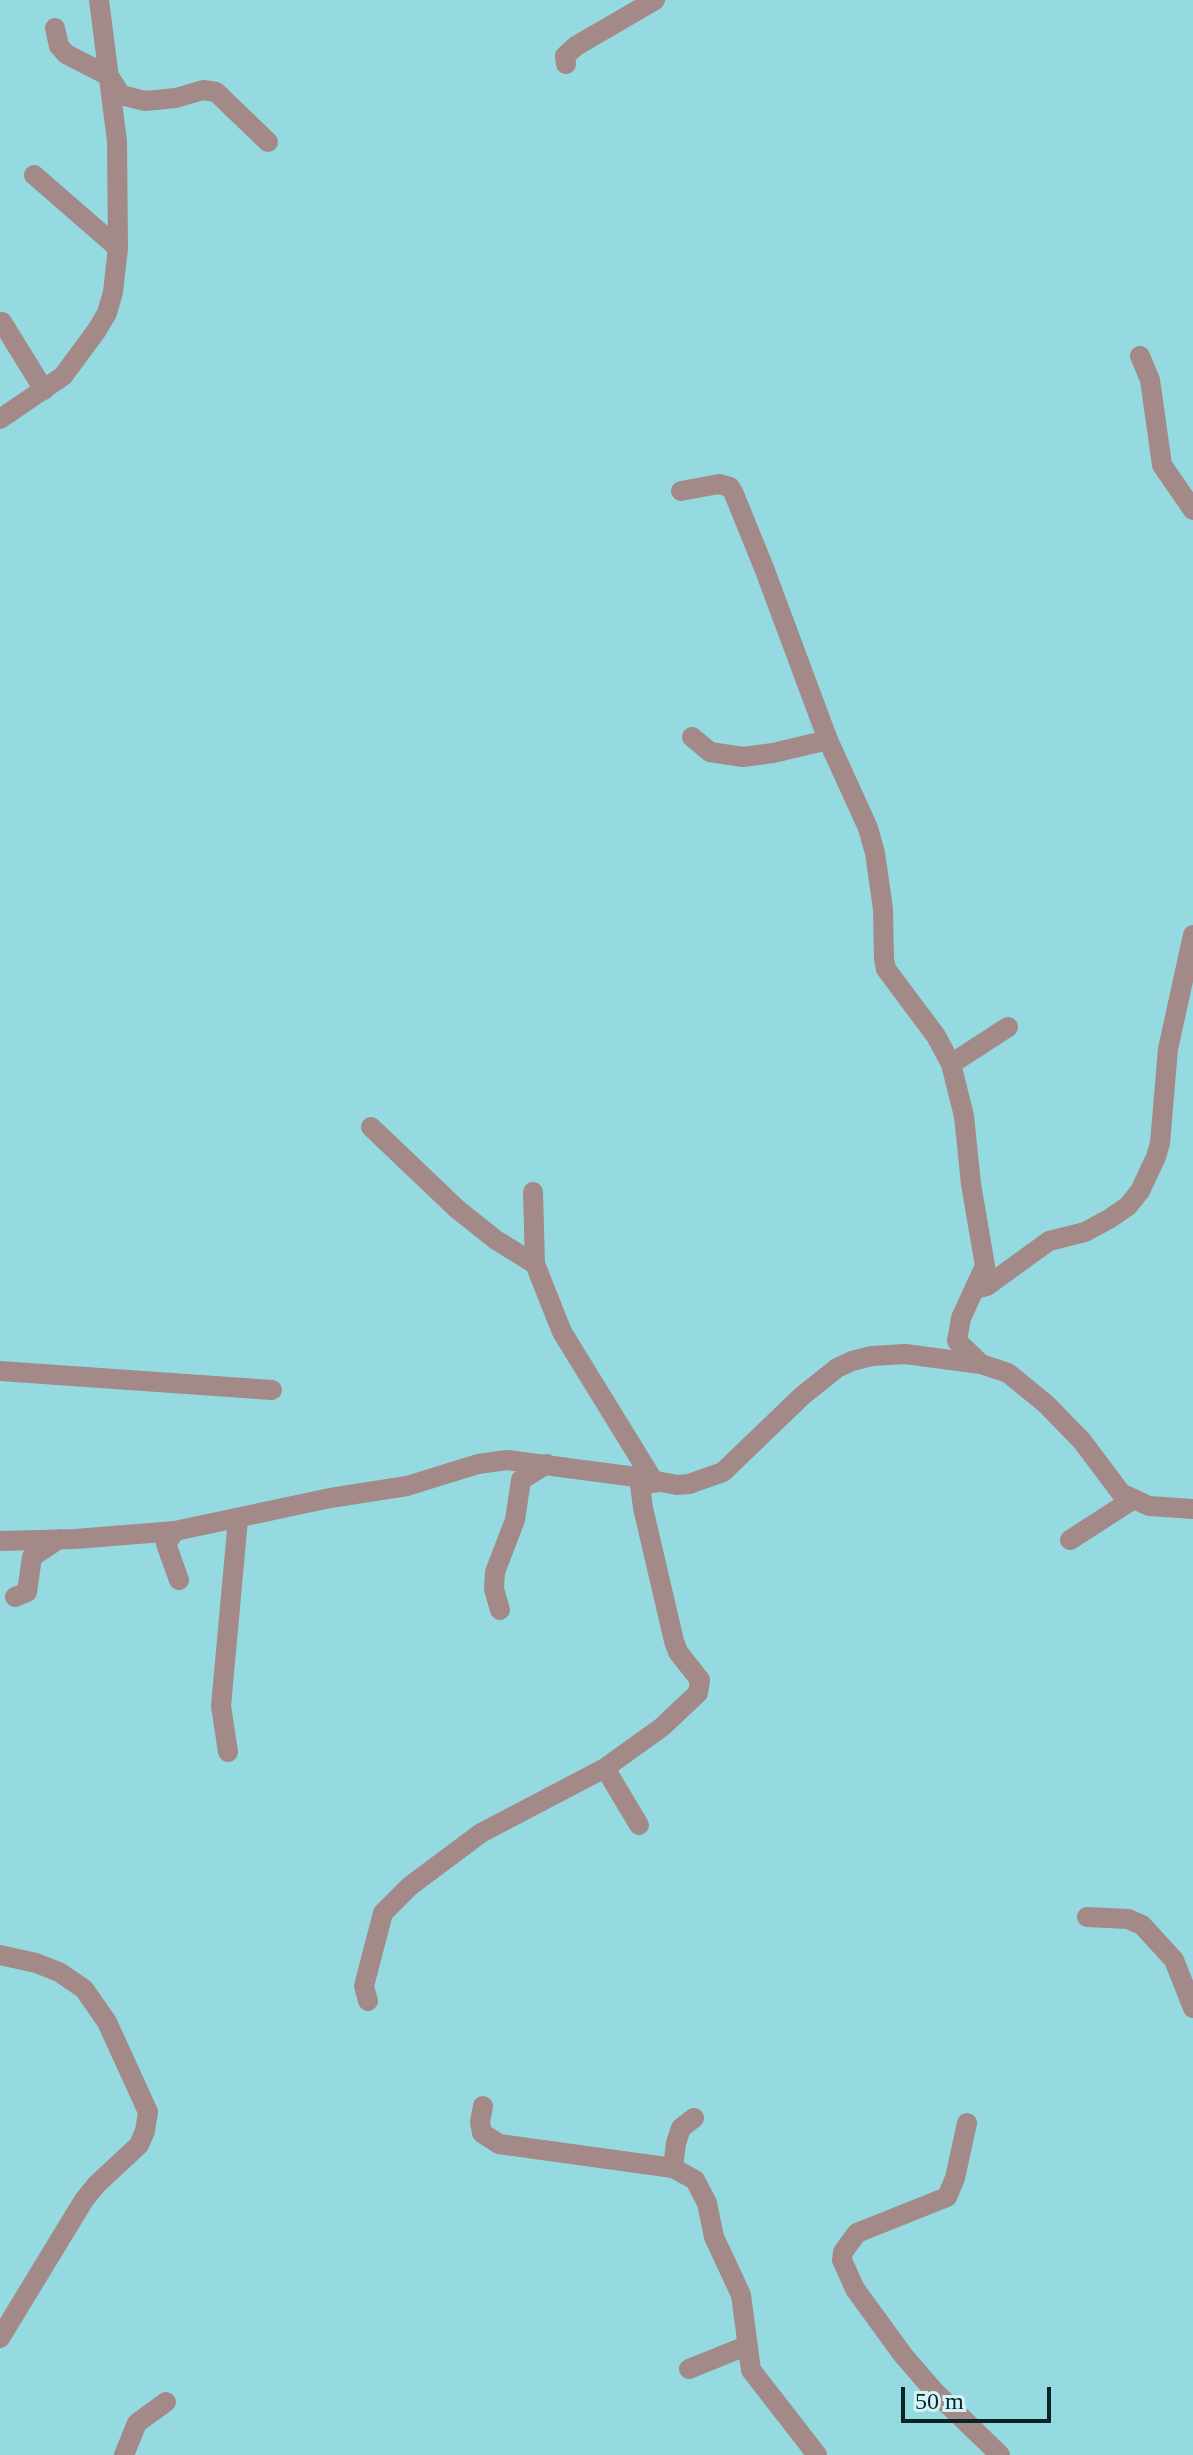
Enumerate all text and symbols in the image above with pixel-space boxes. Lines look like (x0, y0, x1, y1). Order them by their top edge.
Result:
scale bar (905, 2371, 1055, 2421)
text: 50 m (915, 2388, 964, 2414)

